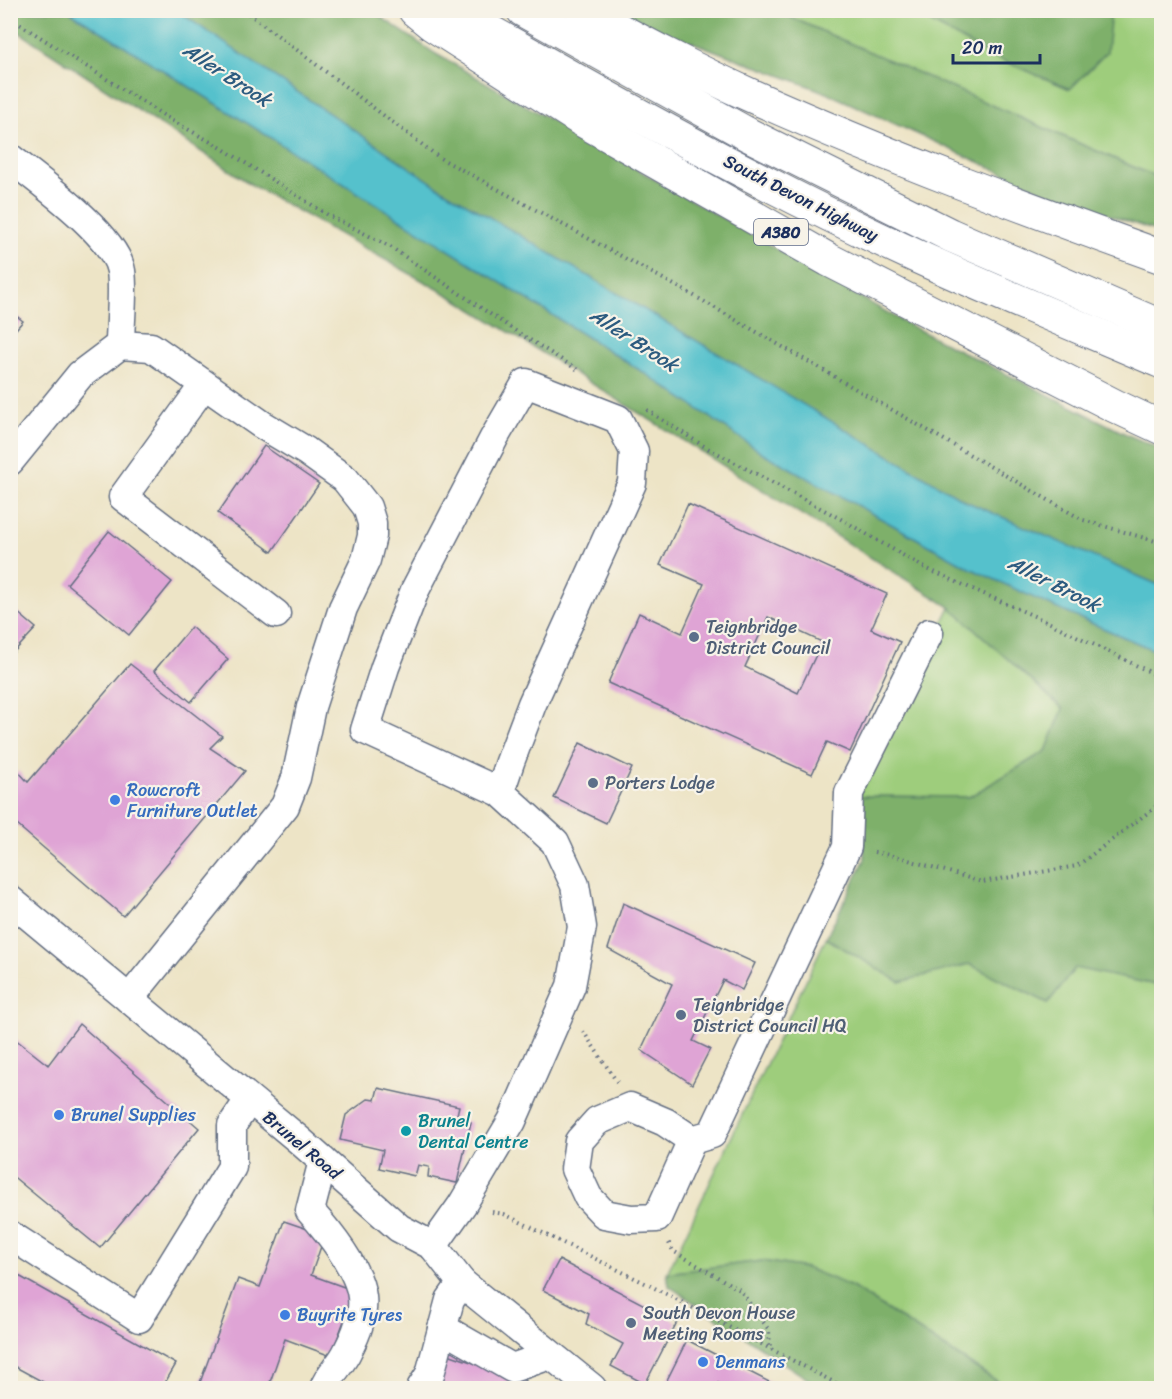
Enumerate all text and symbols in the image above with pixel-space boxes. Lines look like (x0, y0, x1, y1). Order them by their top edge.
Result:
scale bar (953, 27, 1040, 65)
text: 20 m (962, 32, 1002, 64)
water label: Aller Brook (175, 33, 280, 118)
street label: South Devon Highway (718, 145, 885, 251)
road number: A380 (754, 219, 808, 245)
water label: Aller Brook (582, 298, 687, 383)
water label: Aller Brook (1001, 545, 1108, 623)
place label: Teignbridge District Council (706, 611, 831, 664)
marker: Teignbridge District Council (687, 630, 701, 644)
place label: Porters Lodge (605, 767, 715, 799)
place label: Rowcroft Furniture Outlet (127, 774, 258, 827)
marker: Porters Lodge (586, 776, 600, 790)
marker: Rowcroft Furniture Outlet (108, 793, 122, 807)
place label: Teignbridge District Council HQ (693, 989, 847, 1042)
marker: Teignbridge District Council HQ (674, 1008, 688, 1022)
place label: Brunel Supplies (71, 1099, 196, 1131)
street label: Brunel Road (255, 1102, 350, 1189)
place label: Brunel Dental Centre (418, 1105, 529, 1158)
marker: Brunel Supplies (52, 1108, 66, 1122)
marker: Brunel Dental Centre (399, 1124, 413, 1138)
place label: South Devon House Meeting Rooms (643, 1297, 795, 1350)
place label: Buyrite Tyres (297, 1299, 403, 1331)
marker: Buyrite Tyres (278, 1308, 292, 1322)
marker: South Devon House Meeting Rooms (624, 1316, 638, 1330)
place label: Denmans (715, 1346, 786, 1378)
marker: Denmans (696, 1355, 710, 1369)

